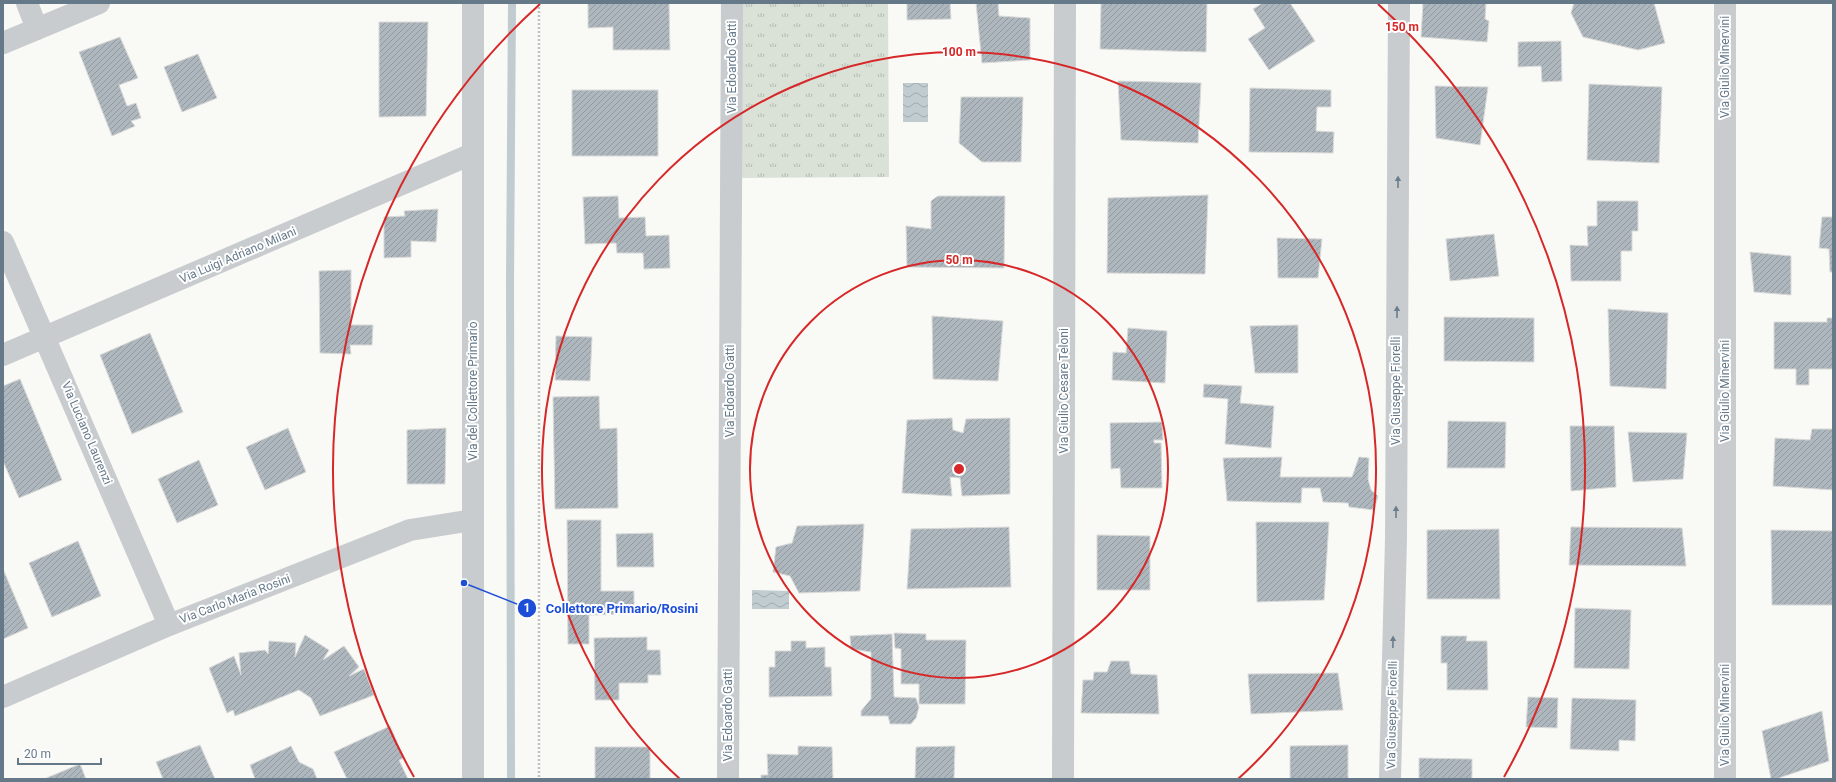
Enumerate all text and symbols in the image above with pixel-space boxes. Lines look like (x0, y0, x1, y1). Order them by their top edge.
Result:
street label: Via Giulio Minervini (1718, 16, 1732, 118)
street label: Via Edoardo Gatti (725, 20, 739, 113)
text: 150 m (1385, 20, 1419, 34)
text: 100 m (942, 45, 976, 59)
one-way arrow (1395, 175, 1401, 188)
street label: Via Luigi Adriano Milani (178, 224, 299, 286)
text: 50 m (945, 253, 973, 267)
one-way arrow (1394, 305, 1400, 318)
street label: Via del Collettore Primario (466, 321, 480, 461)
street label: Via Giulio Cesare Teloni (1057, 328, 1071, 454)
street label: Via Giuseppe Fiorelli (1389, 337, 1403, 445)
street label: Via Giulio Minervini (1718, 340, 1732, 442)
street label: Via Edoardo Gatti (723, 344, 737, 437)
street label: Via Luciano Laurenzi (59, 379, 115, 487)
centre of rings (952, 462, 966, 476)
one-way arrow (1393, 505, 1399, 518)
street label: Via Carlo Maria Rosini (178, 571, 292, 627)
callout: Collettore Primario/Rosini (517, 596, 706, 621)
text: 1 (524, 601, 530, 615)
text: Collettore Primario/Rosini (546, 601, 698, 616)
one-way arrow (1390, 635, 1396, 648)
street label: Via Giuseppe Fiorelli (1384, 660, 1400, 769)
street label: Via Giulio Minervini (1718, 664, 1732, 766)
street label: Via Edoardo Gatti (721, 668, 735, 761)
scale bar (18, 740, 101, 766)
text: 20 m (24, 747, 51, 761)

